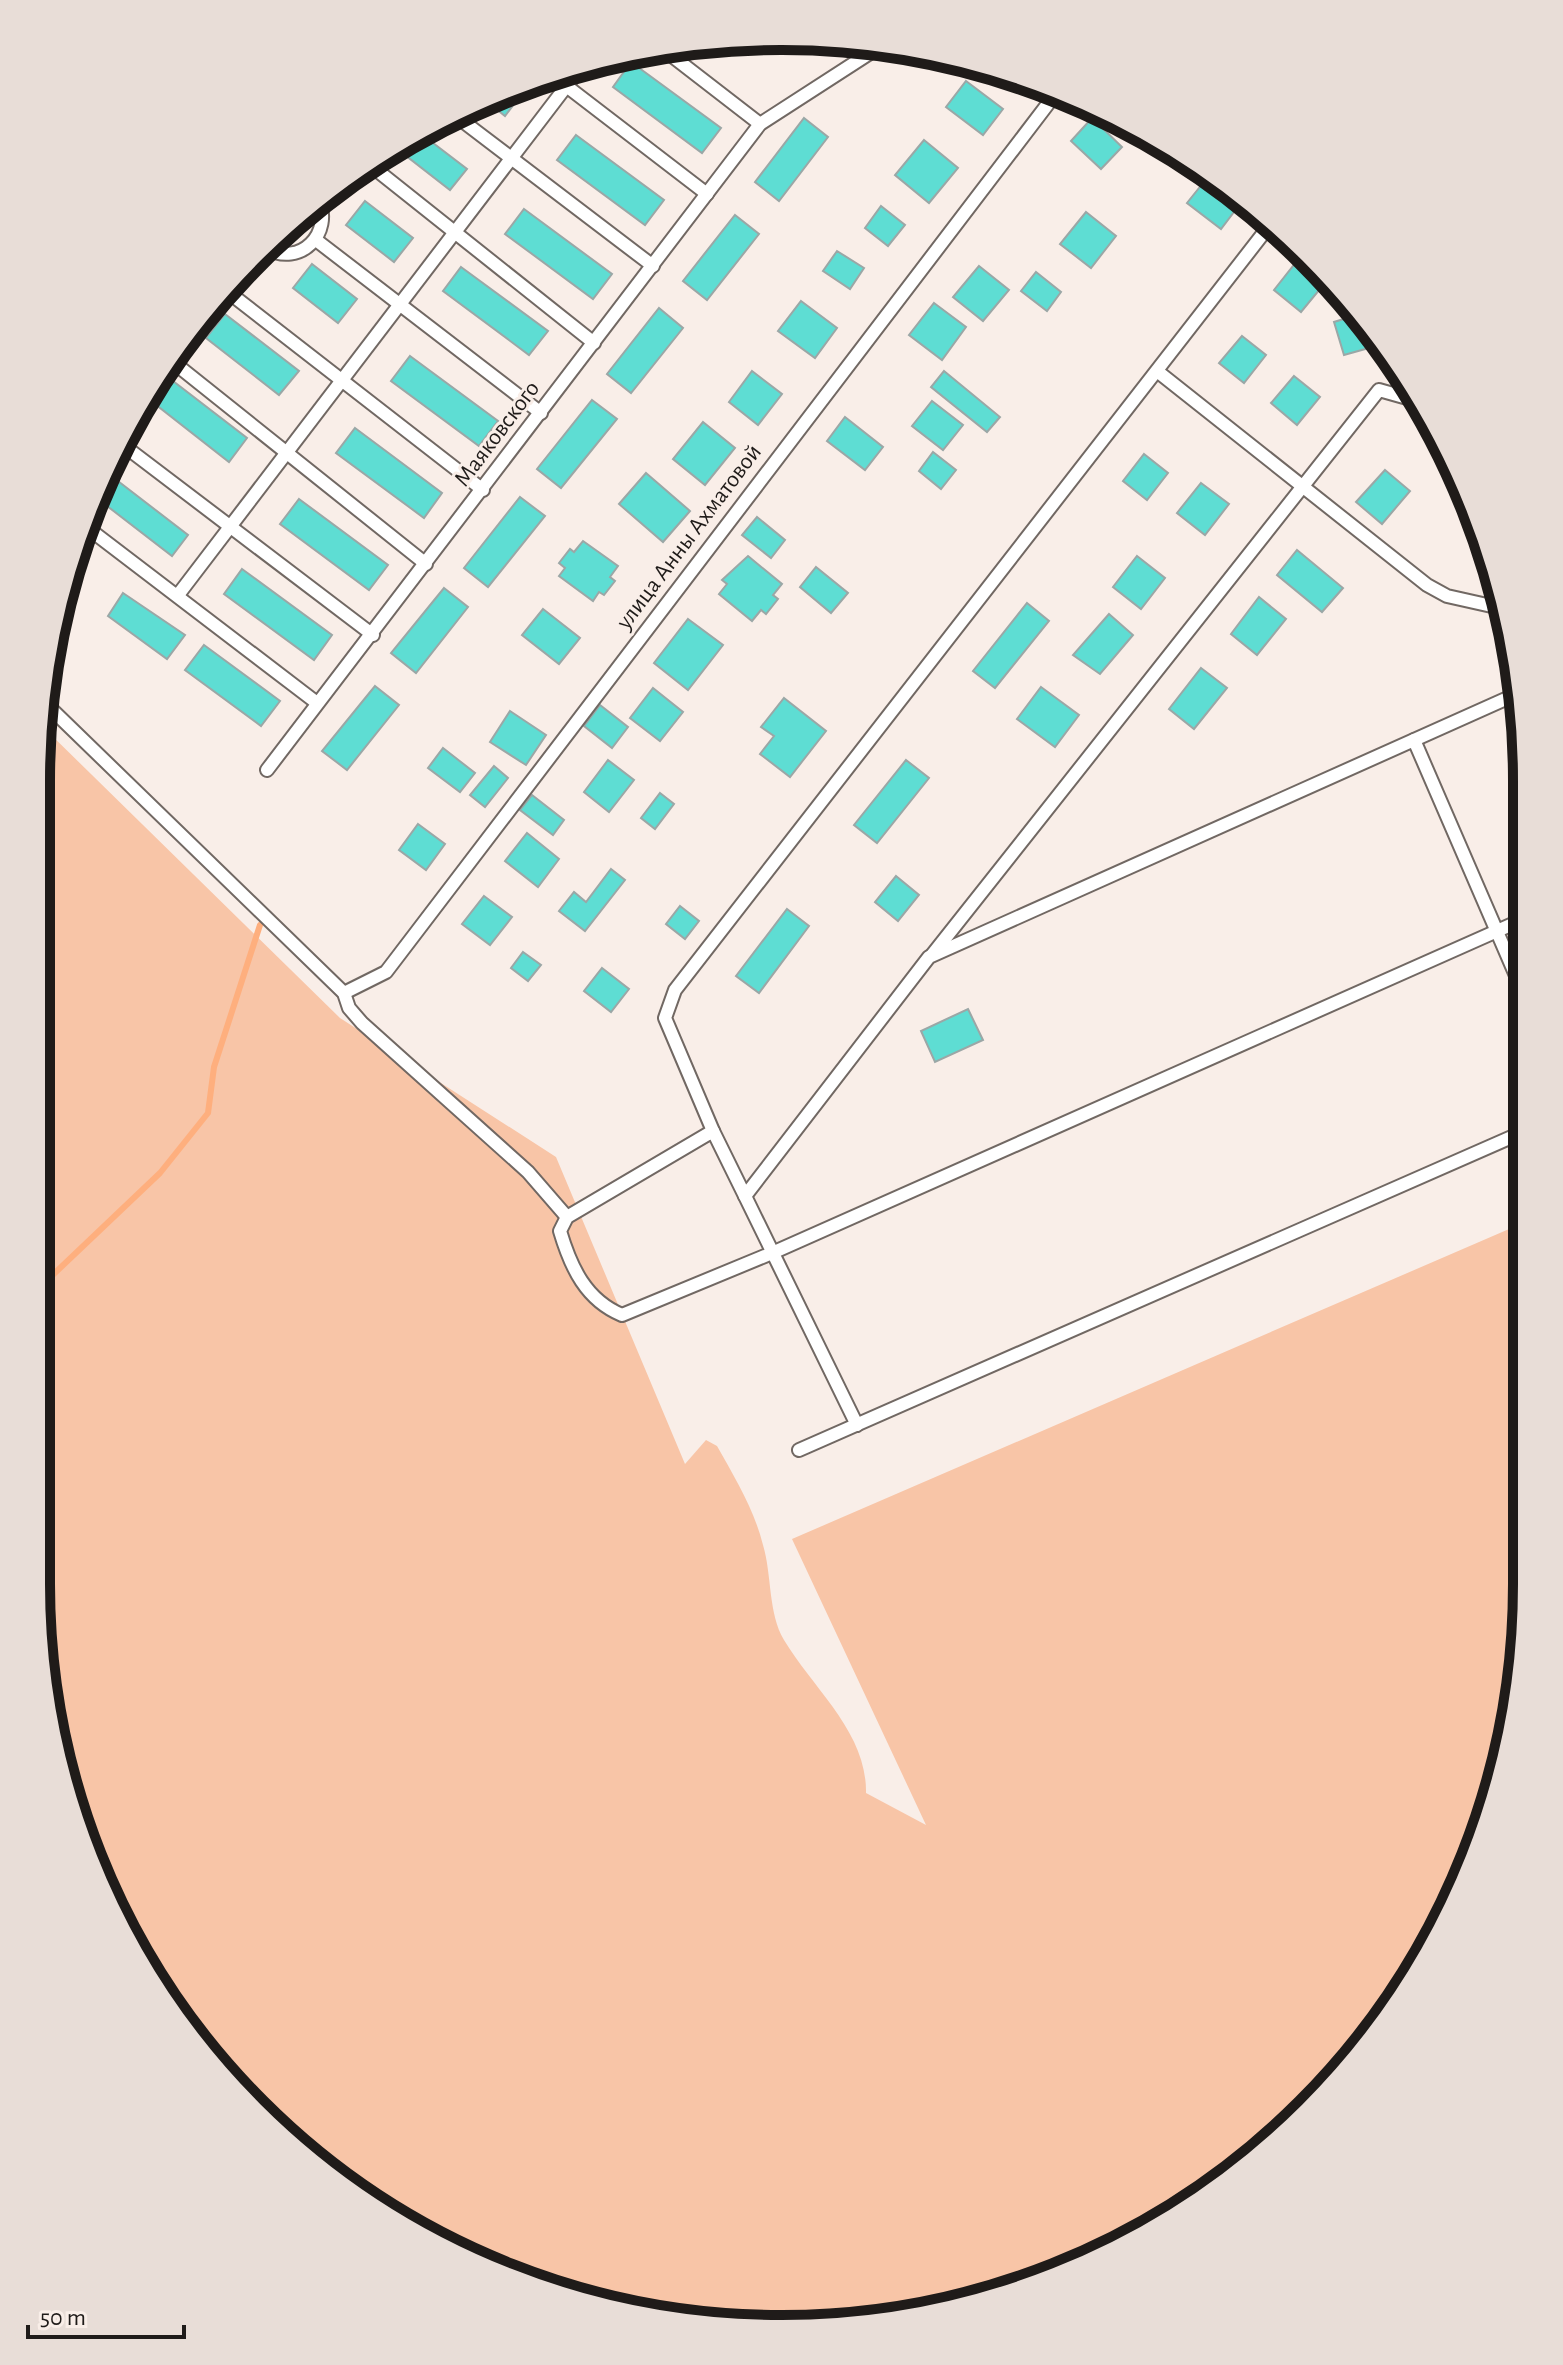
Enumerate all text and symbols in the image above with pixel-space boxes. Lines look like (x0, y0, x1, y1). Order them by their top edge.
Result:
street label: Маяковского (450, 377, 544, 491)
street label: улица Анны Ахматовой (611, 440, 766, 635)
scale bar (28, 2289, 184, 2339)
text: 50 m (40, 2306, 86, 2330)

